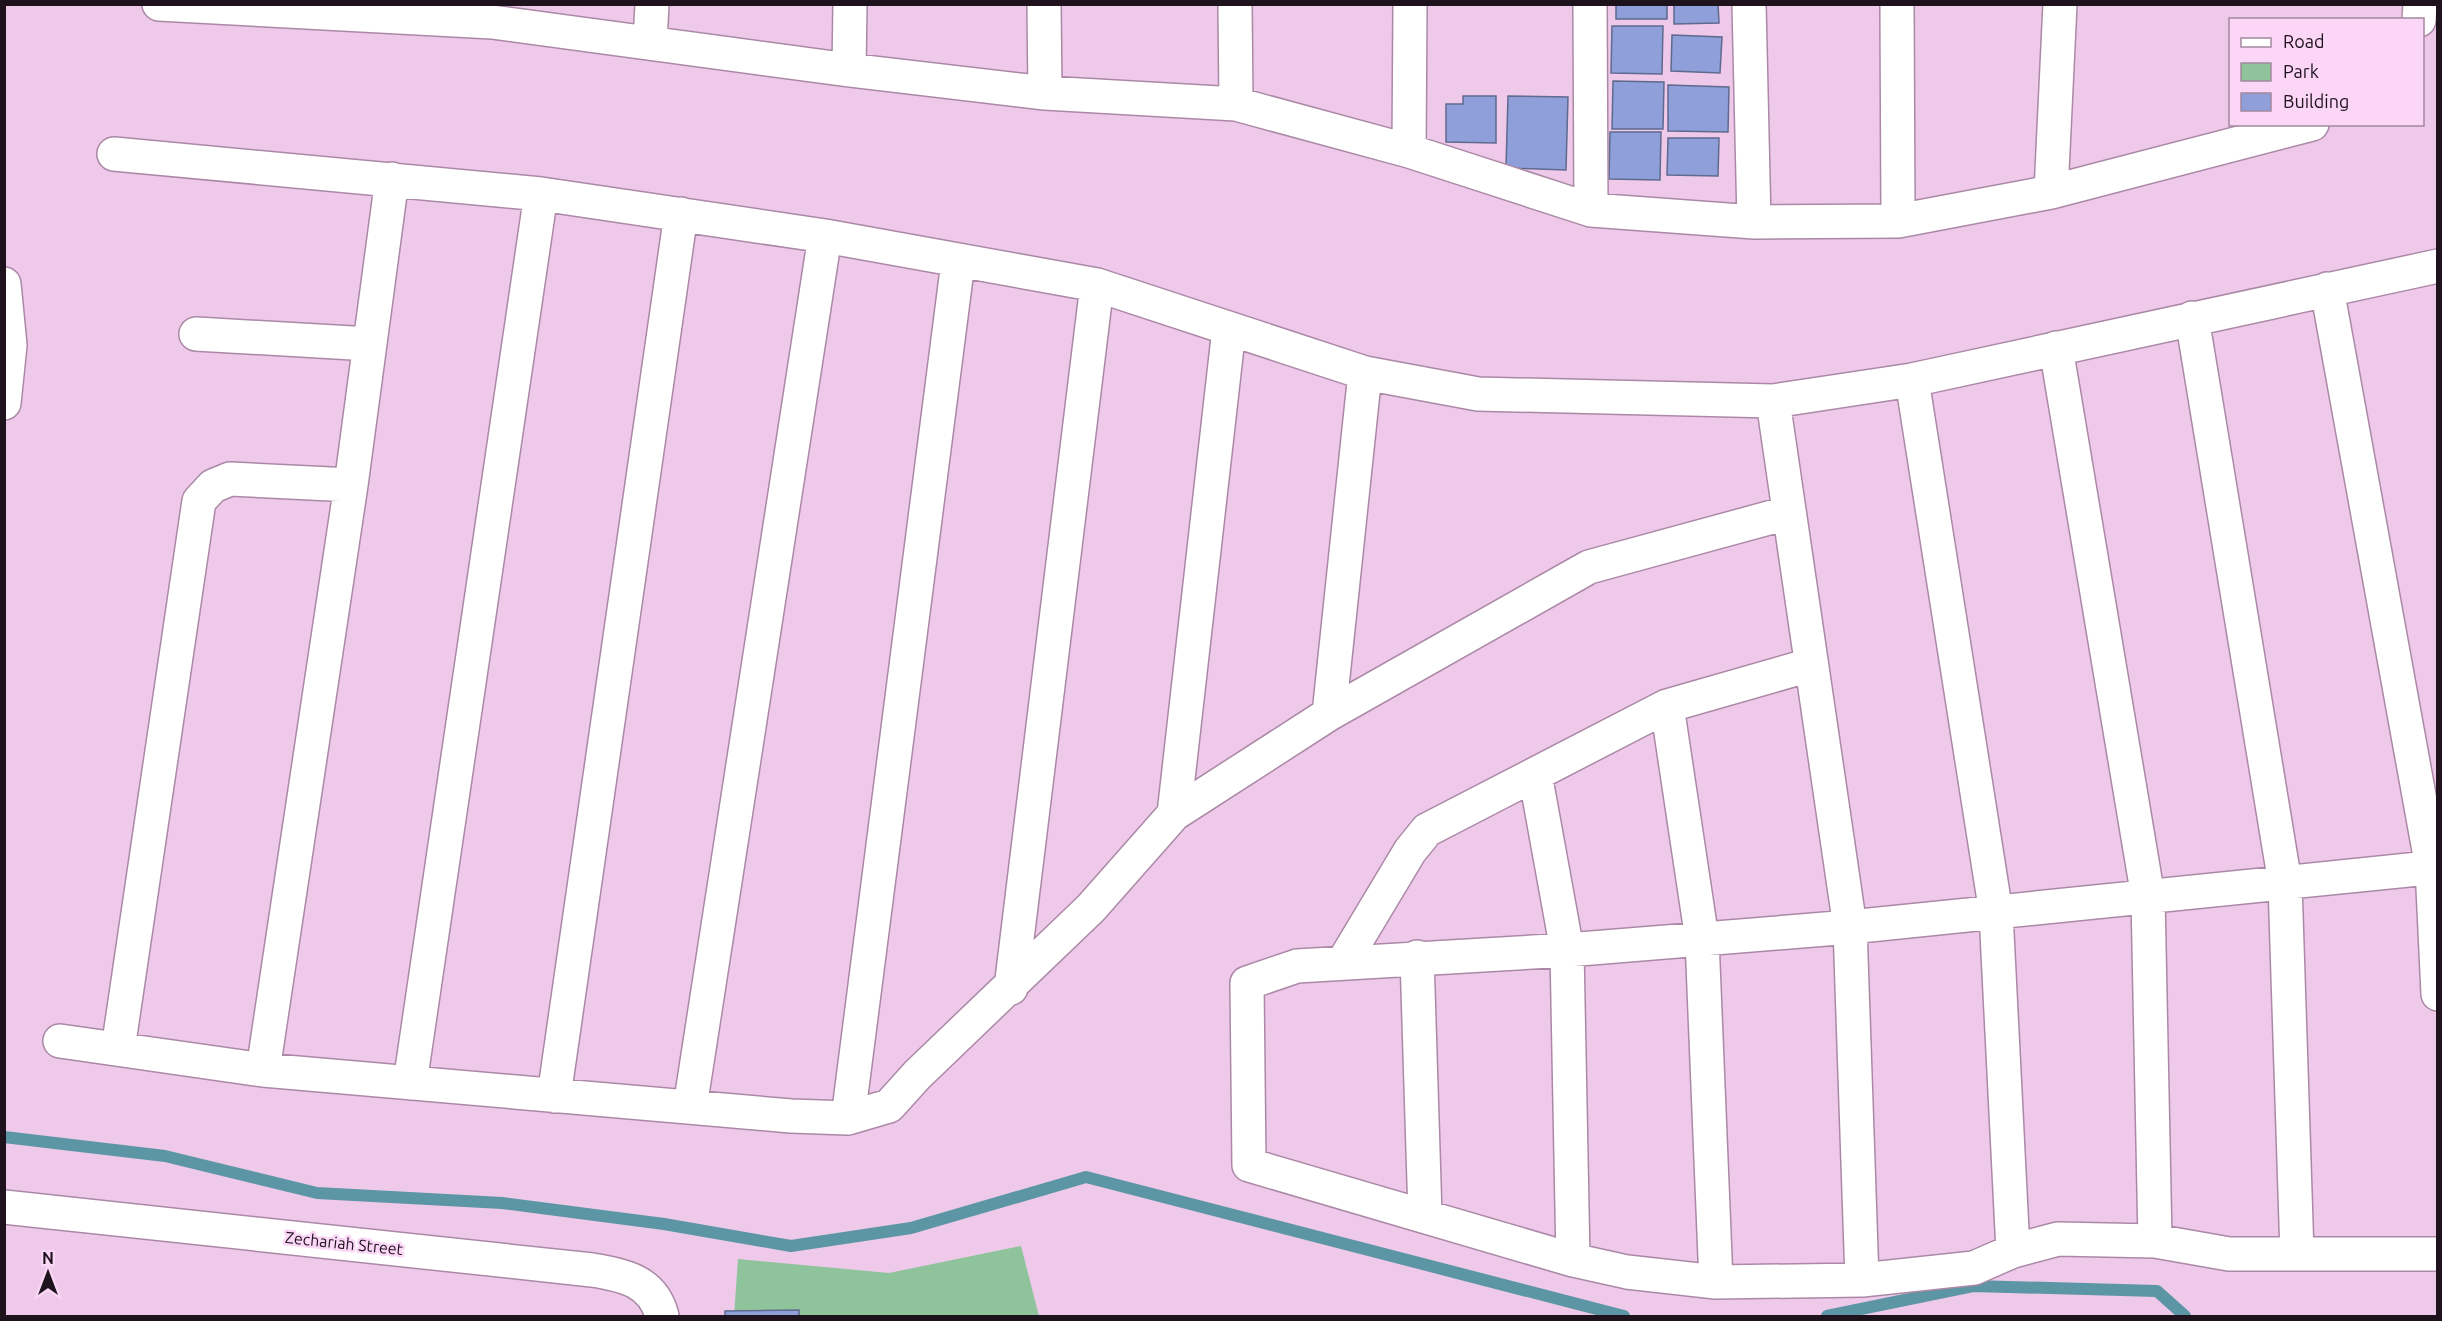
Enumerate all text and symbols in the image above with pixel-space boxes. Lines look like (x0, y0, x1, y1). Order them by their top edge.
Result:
legend (2229, 18, 2424, 126)
text: Road (2283, 31, 2325, 51)
text: Park (2283, 61, 2319, 81)
text: Building (2283, 91, 2349, 111)
street label: Zechariah Street (284, 1228, 404, 1258)
north arrow (18, 1243, 78, 1303)
text: N (42, 1249, 54, 1267)

